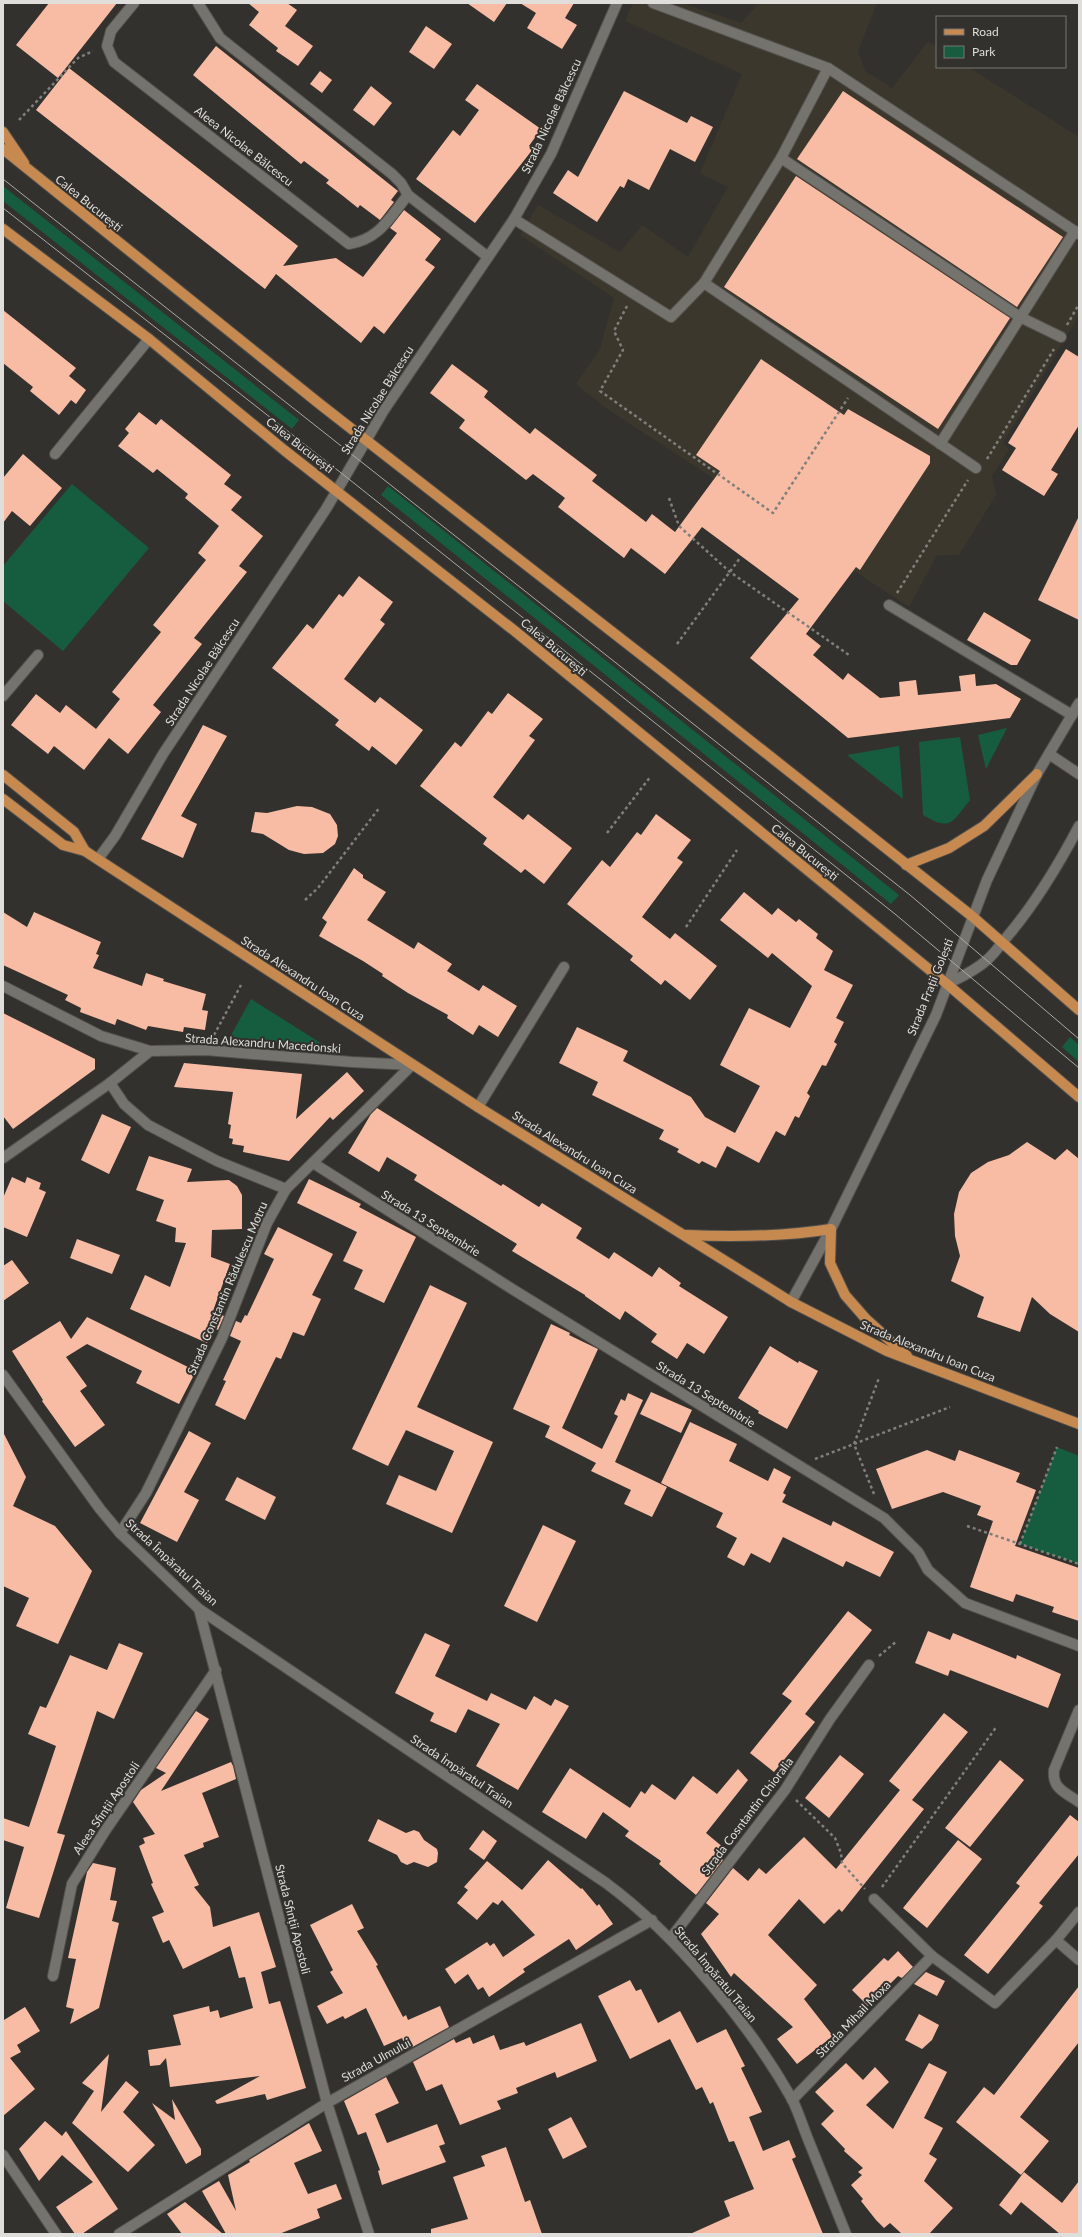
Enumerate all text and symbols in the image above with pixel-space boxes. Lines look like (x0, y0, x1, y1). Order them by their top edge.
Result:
legend (936, 16, 1066, 68)
text: Road (972, 24, 999, 39)
text: Park (972, 44, 996, 59)
street label: Strada Nicolae Bălcescu (518, 56, 584, 176)
street label: Aleea Nicolae Bălcescu (192, 103, 296, 189)
street label: Calea București (52, 171, 126, 235)
street label: Strada Nicolae Bălcescu (337, 343, 417, 457)
street label: Calea București (263, 414, 337, 476)
street label: Strada Nicolae Bălcescu (162, 615, 242, 729)
street label: Calea București (518, 615, 590, 679)
street label: Calea București (768, 820, 842, 884)
street label: Strada Alexandru Ioan Cuza (238, 932, 368, 1024)
street label: Strada Frații Golești (904, 936, 956, 1038)
street label: Strada Alexandru Macedonski (185, 1030, 341, 1056)
street label: Strada Alexandru Ioan Cuza (510, 1107, 640, 1197)
street label: Strada 13 Septembrie (379, 1186, 483, 1260)
street label: Strada Constantin Rădulescu Motru (184, 1199, 270, 1377)
street label: Strada Alexandru Ioan Cuza (858, 1317, 998, 1385)
street label: Strada 13 Septembrie (654, 1357, 758, 1431)
street label: Strada Împăratul Traian (123, 1515, 221, 1609)
street label: Strada Împăratul Traian (408, 1731, 516, 1811)
street label: Strada Cosntantin Chioralia (698, 1754, 796, 1878)
street label: Aleea Sfinții Apostoli (69, 1759, 143, 1857)
street label: Strada Sfinții Apostoli (272, 1863, 314, 1976)
street label: Strada Împăratul Traian (671, 1923, 761, 2025)
street label: Strada Mihail Moxa (812, 1977, 894, 2061)
street label: Strada Ulmului (339, 2035, 413, 2085)

